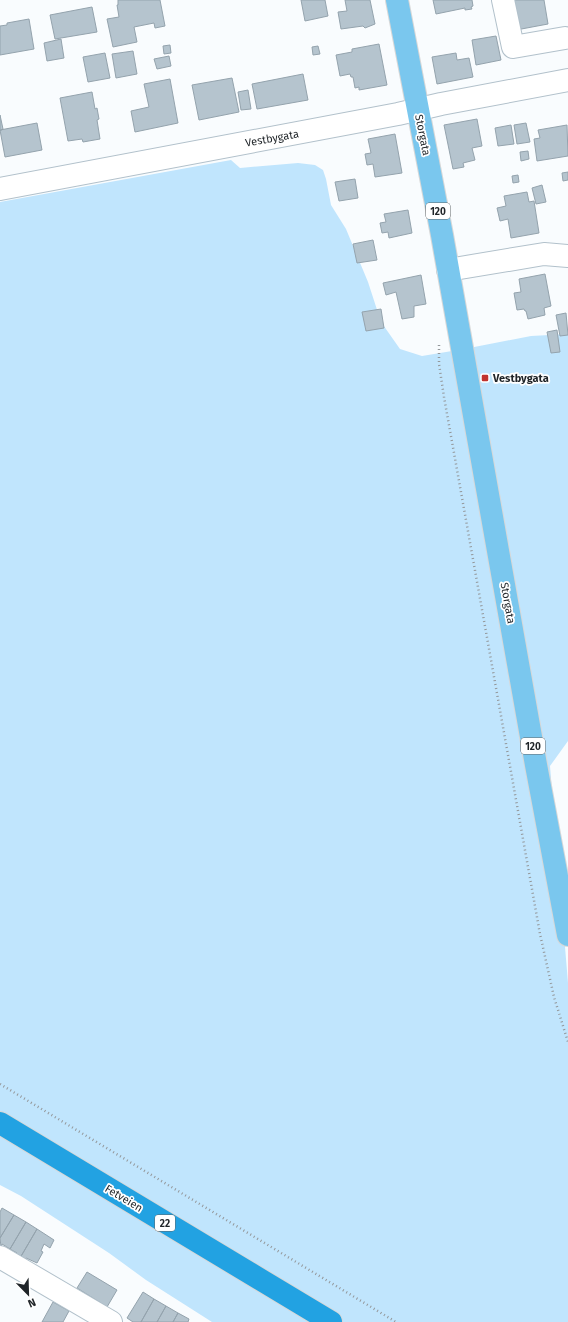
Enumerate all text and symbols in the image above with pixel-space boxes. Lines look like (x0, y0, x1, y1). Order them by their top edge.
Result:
street label: Storgata (412, 113, 433, 157)
street label: Vestbygata (244, 127, 300, 150)
road number: 120 (426, 203, 450, 219)
place label: Vestbygata (492, 372, 549, 385)
marker: Vestbygata (480, 373, 490, 383)
street label: Storgata (497, 581, 518, 625)
road number: 120 (521, 738, 545, 754)
street label: Fetveien (102, 1182, 145, 1215)
road number: 22 (155, 1215, 175, 1231)
north arrow (8, 1274, 48, 1314)
text: N (26, 1295, 38, 1310)

